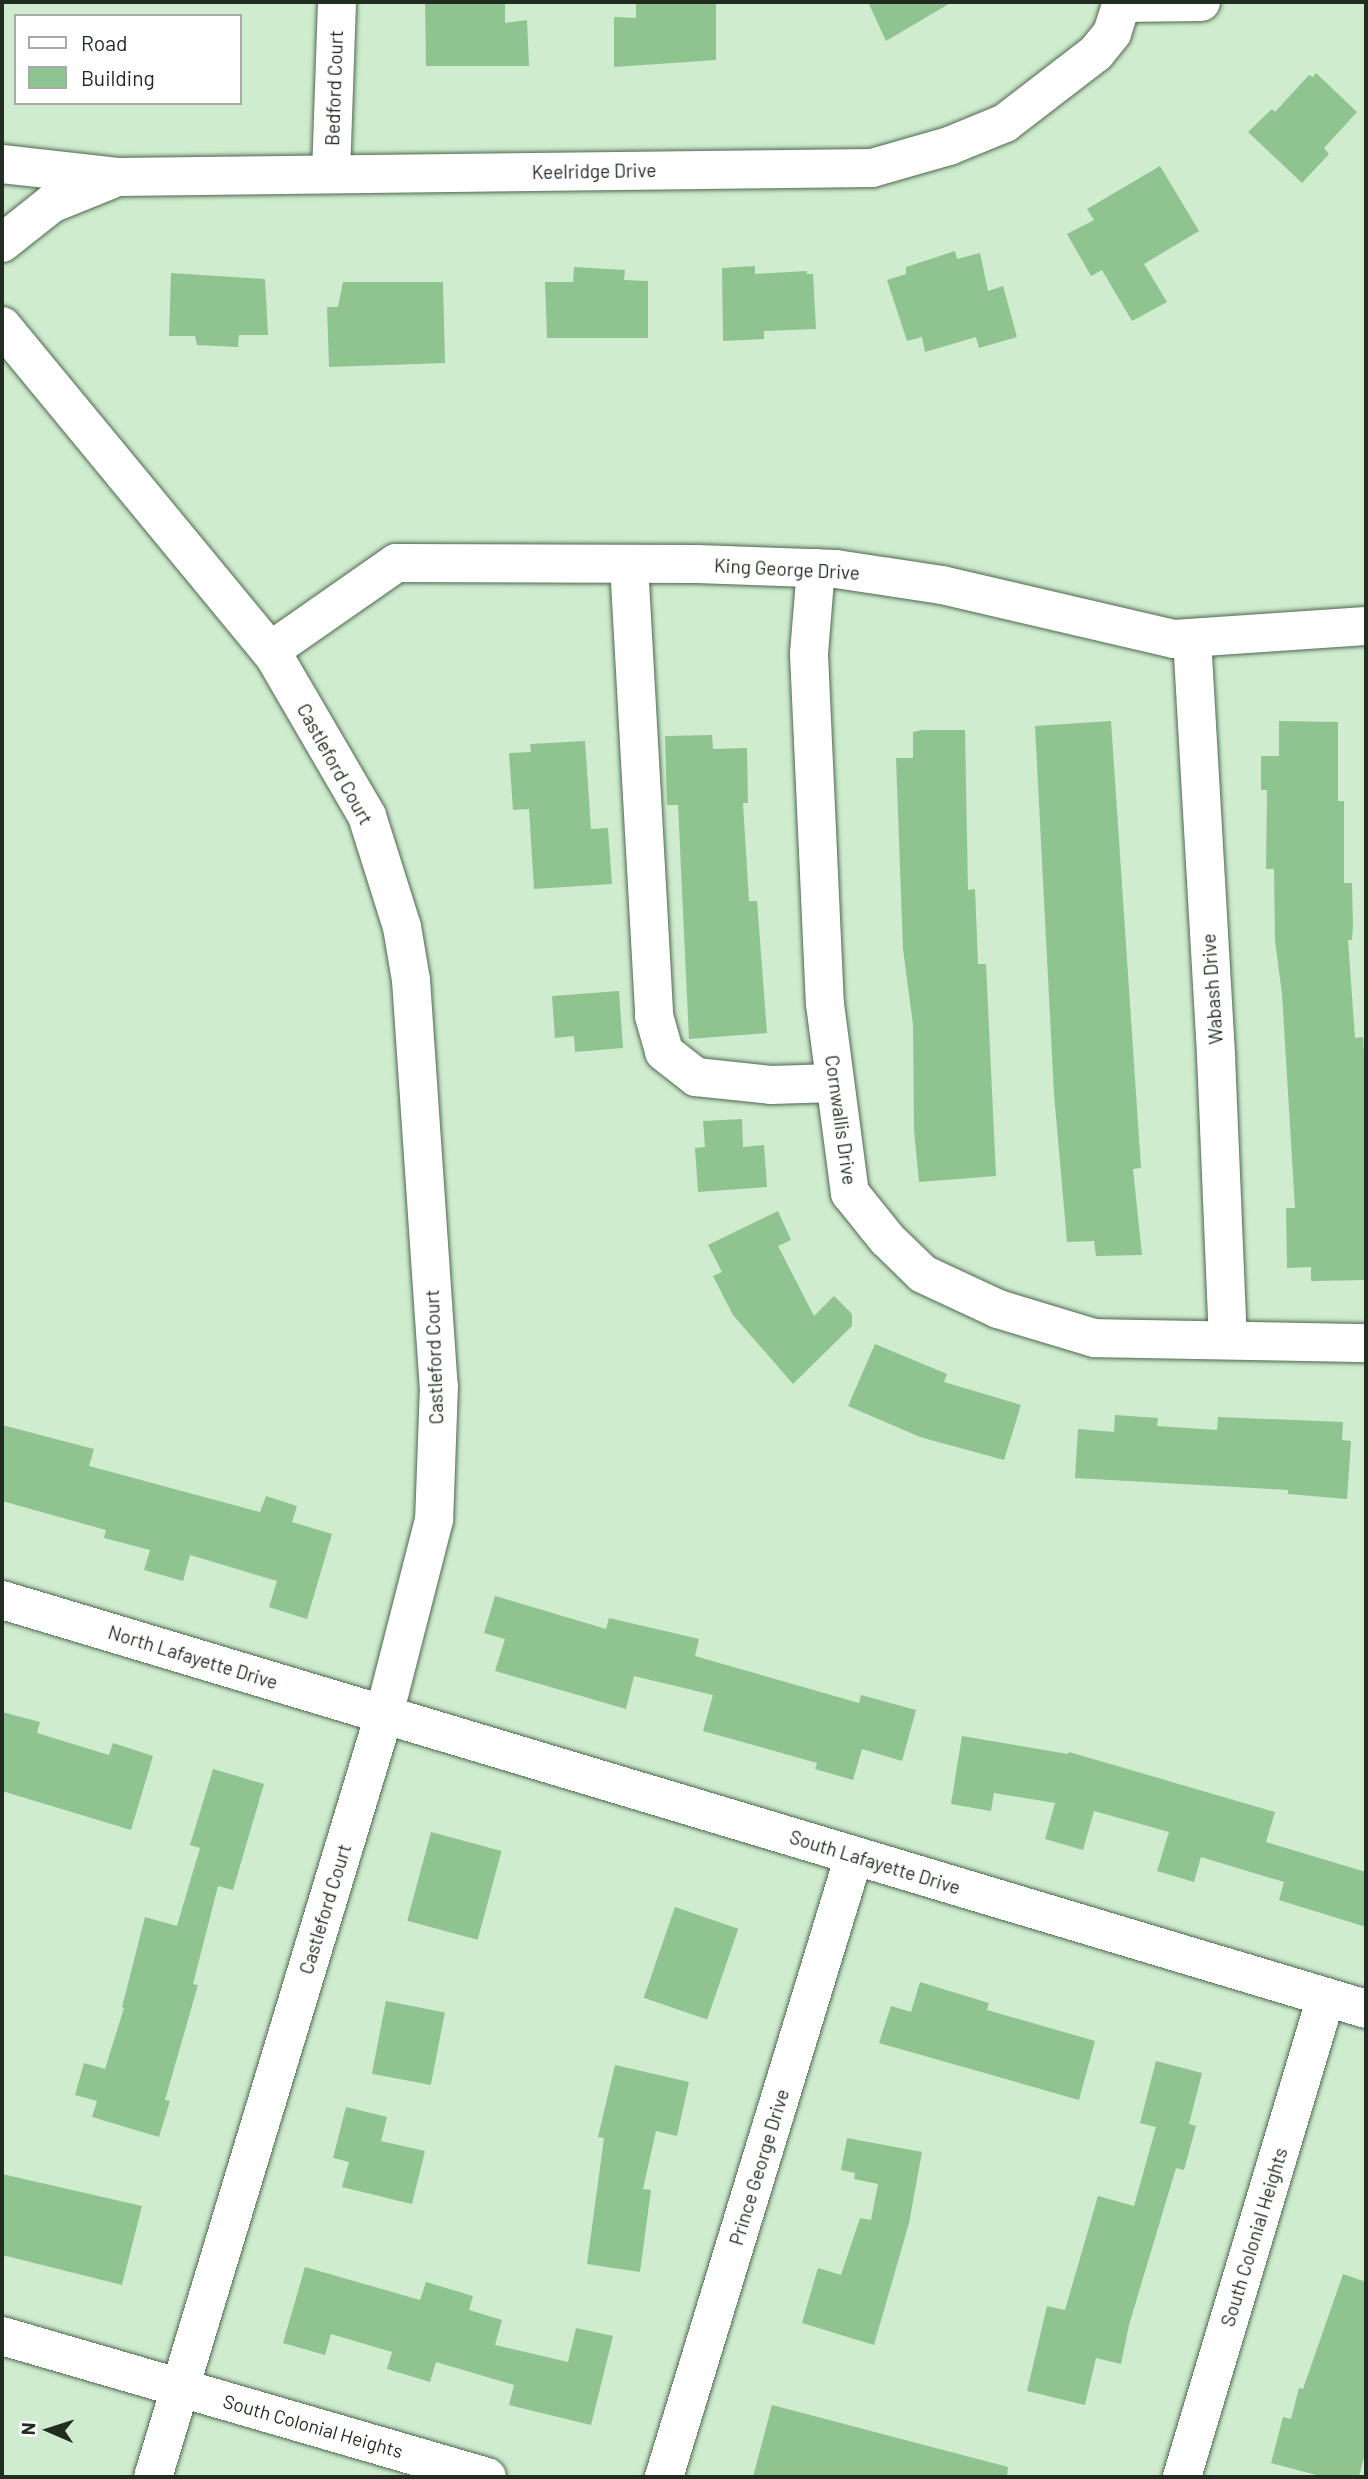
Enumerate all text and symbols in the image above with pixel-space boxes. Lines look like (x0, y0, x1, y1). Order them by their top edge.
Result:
legend (14, 14, 242, 105)
text: Road (81, 30, 127, 55)
street label: Bedford Court (321, 30, 347, 146)
text: Building (81, 65, 155, 90)
street label: Keelridge Drive (532, 159, 656, 183)
street label: King George Drive (714, 554, 860, 584)
street label: Castleford Court (292, 699, 378, 829)
street label: Wabash Drive (1197, 933, 1227, 1045)
street label: Cornwallis Drive (821, 1054, 861, 1186)
street label: Castleford Court (420, 1289, 448, 1425)
street label: North Lafayette Drive (106, 1620, 280, 1694)
street label: South Lafayette Drive (787, 1825, 963, 1899)
street label: Castleford Court (294, 1841, 356, 1977)
street label: Prince George Drive (724, 2086, 794, 2248)
street label: South Colonial Heights (1216, 2145, 1292, 2329)
street label: South Colonial Heights (220, 2389, 406, 2463)
north arrow (14, 2395, 84, 2465)
text: N (16, 2422, 39, 2436)

